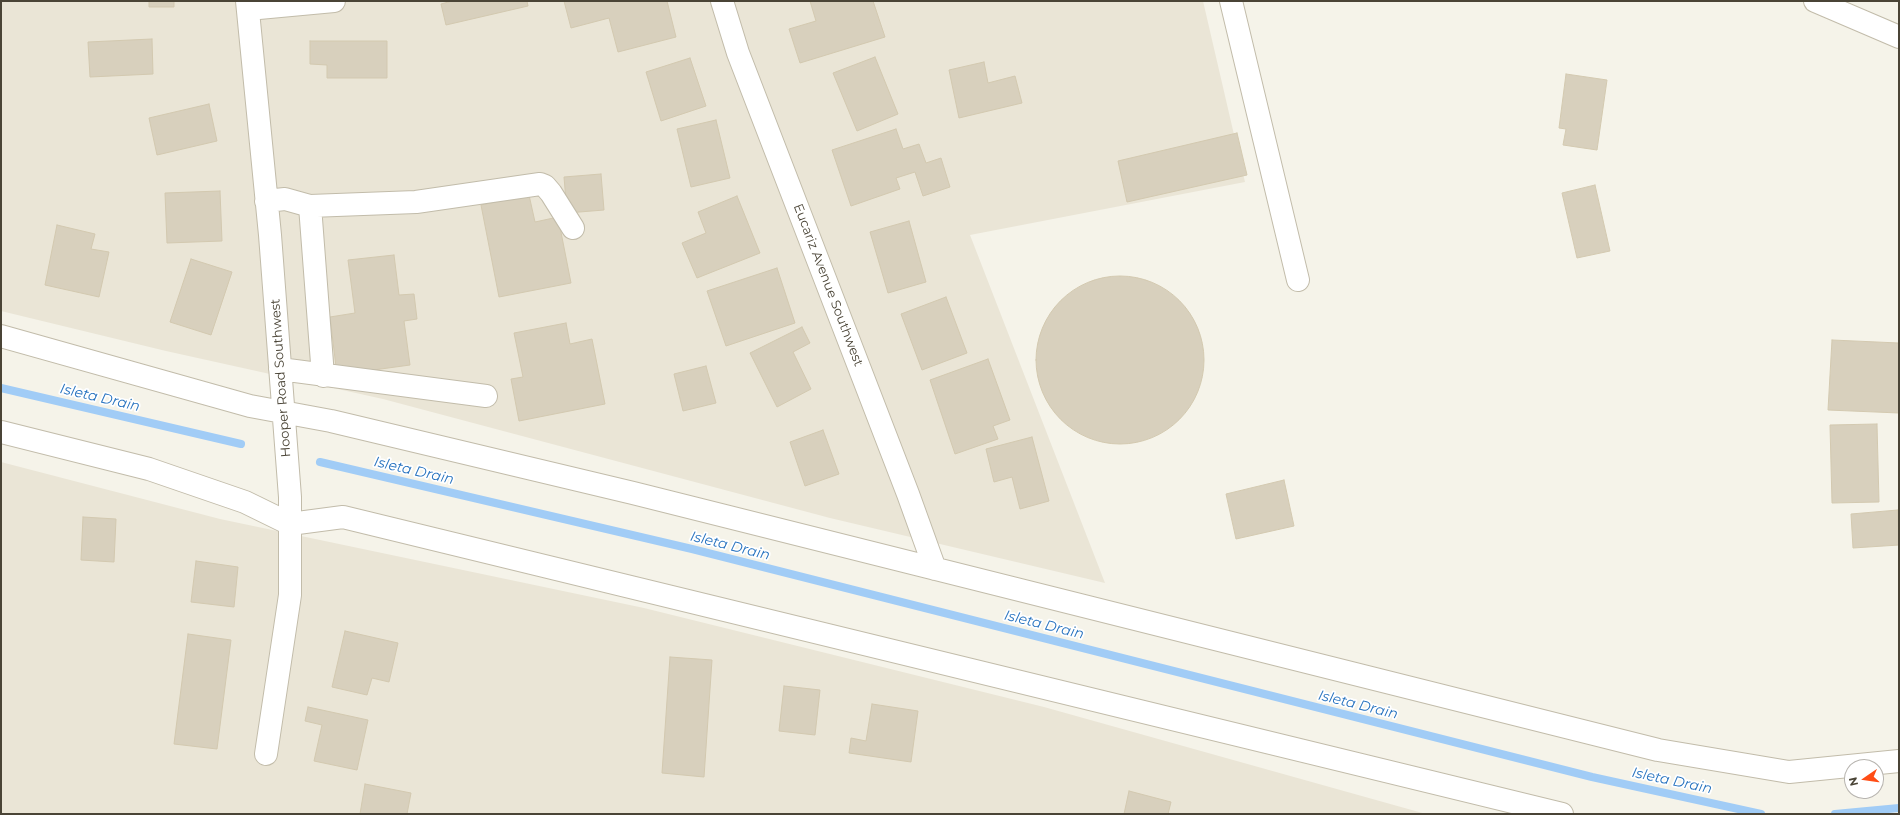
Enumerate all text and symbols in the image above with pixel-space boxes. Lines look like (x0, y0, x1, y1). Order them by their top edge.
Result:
street label: Eucariz Avenue Southwest (790, 201, 866, 369)
street label: Hooper Road Southwest (268, 298, 294, 458)
water label: Isleta Drain (58, 381, 142, 415)
water label: Isleta Drain (372, 454, 456, 488)
water label: Isleta Drain (688, 528, 772, 564)
water label: Isleta Drain (1002, 607, 1086, 643)
water label: Isleta Drain (1316, 687, 1400, 723)
north arrow (1844, 759, 1884, 799)
water label: Isleta Drain (1630, 764, 1714, 798)
text: N (1845, 776, 1861, 787)

